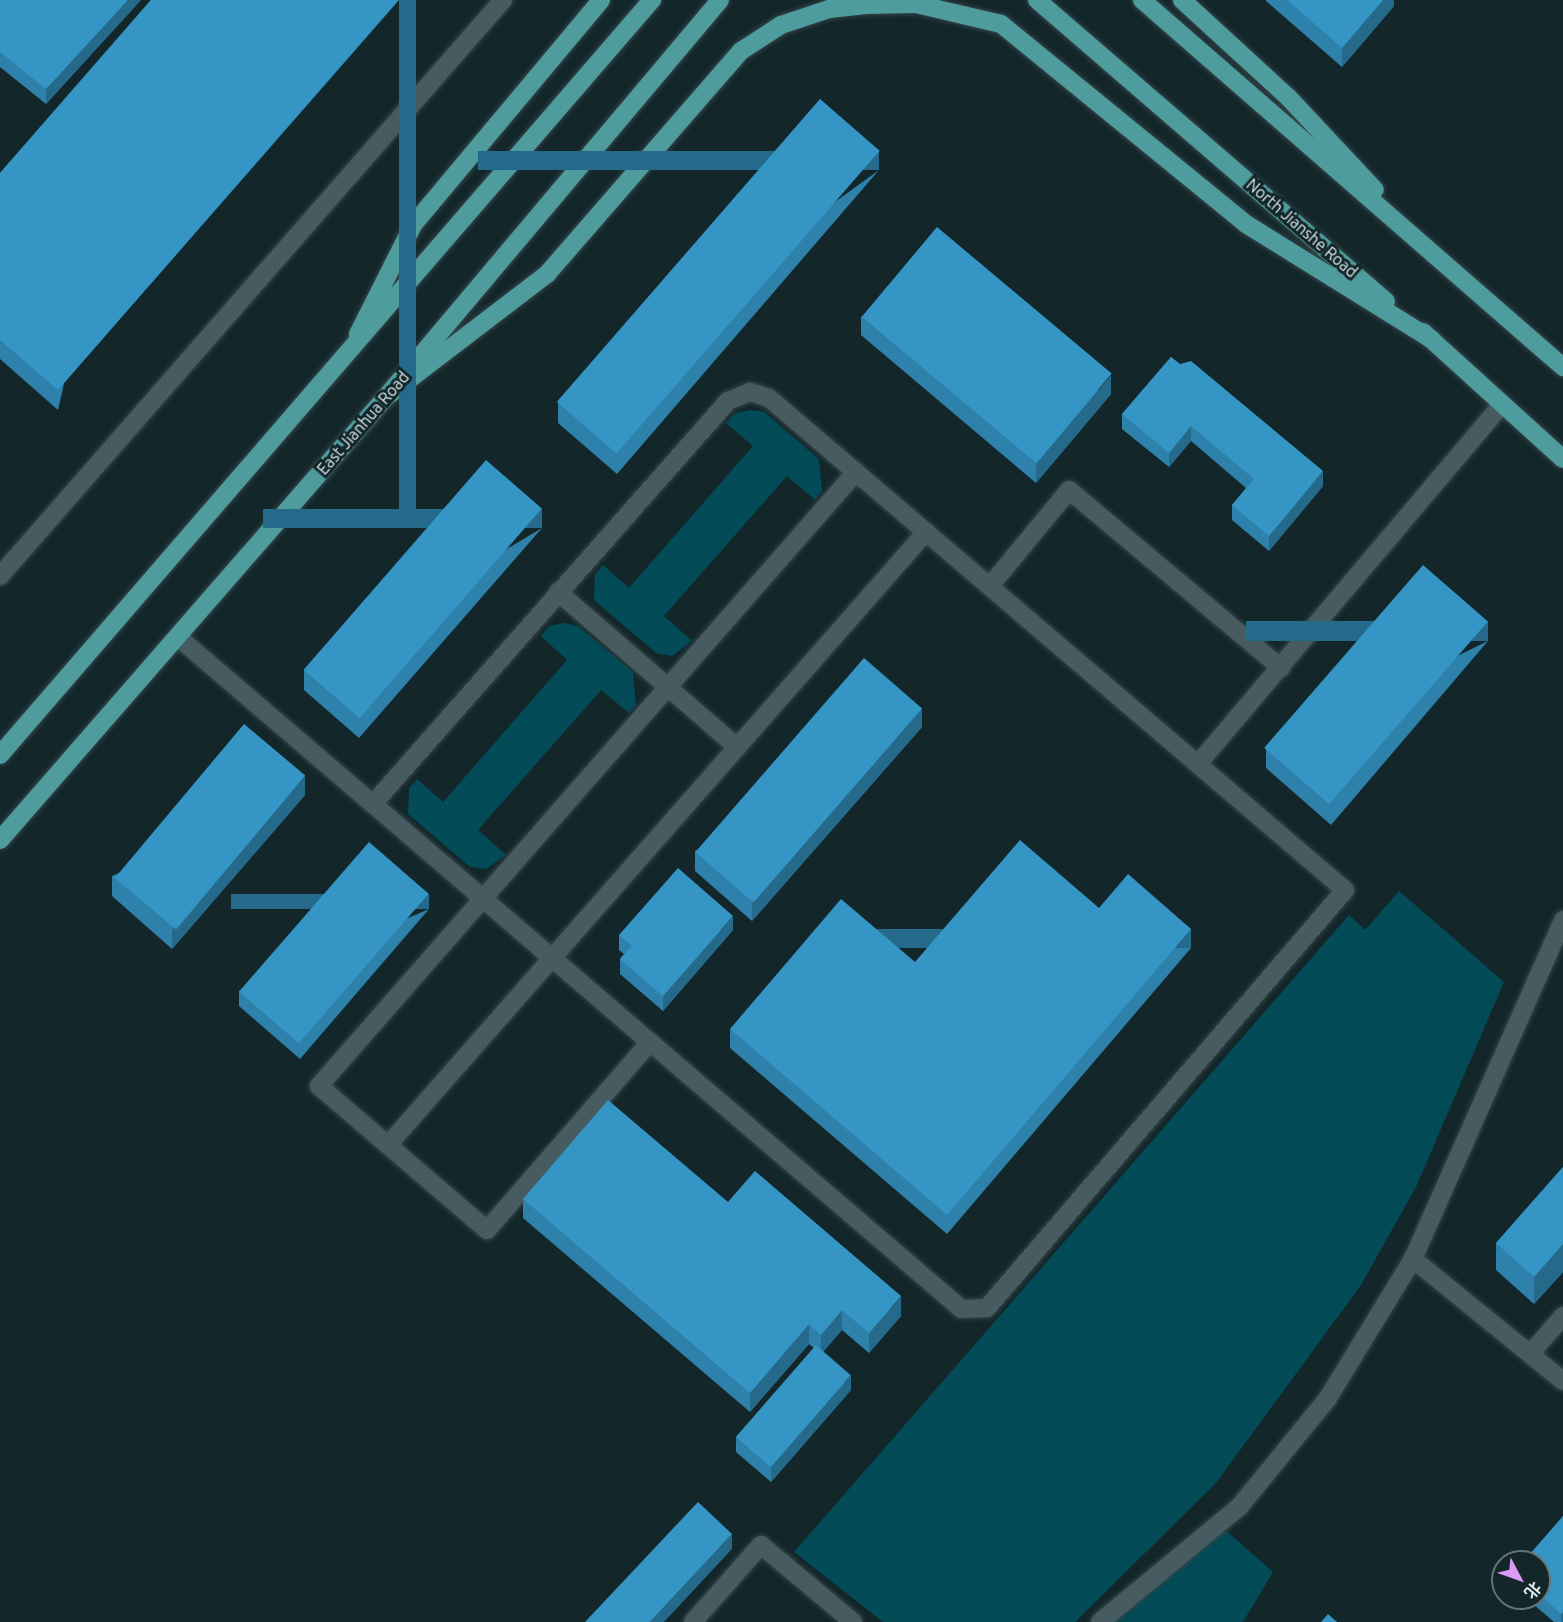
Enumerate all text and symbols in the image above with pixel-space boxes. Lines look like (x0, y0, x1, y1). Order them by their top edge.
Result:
street label: North Jianshe Road (1243, 175, 1361, 281)
street label: East Jianhua Road (313, 368, 413, 478)
north arrow (1491, 1550, 1551, 1610)
text: 北 (1521, 1579, 1545, 1602)

